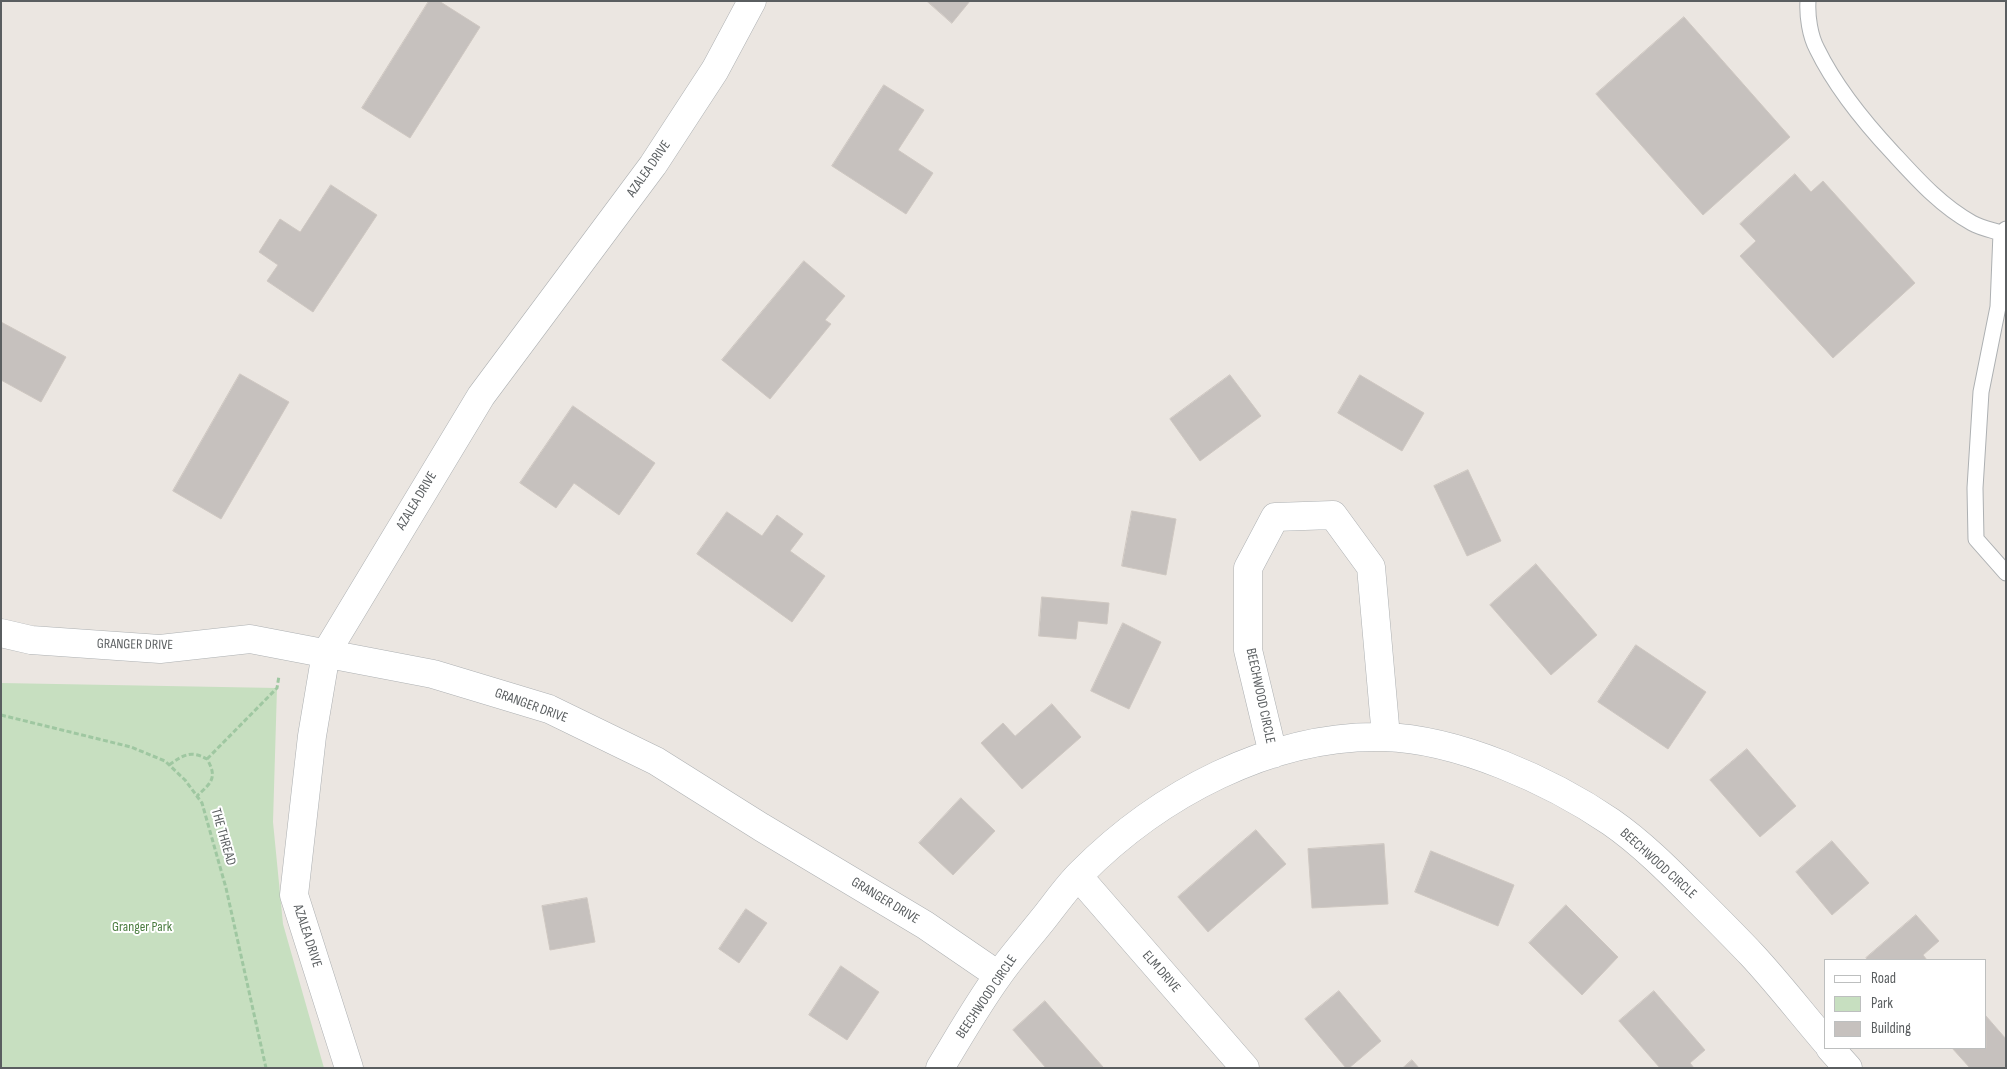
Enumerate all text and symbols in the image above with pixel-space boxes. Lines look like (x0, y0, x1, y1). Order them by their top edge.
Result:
street label: AZALEA DRIVE (623, 137, 675, 201)
street label: AZALEA DRIVE (393, 469, 441, 533)
street label: GRANGER DRIVE (97, 636, 173, 654)
street label: BEECHWOOD CIRCLE (1242, 647, 1278, 745)
street label: GRANGER DRIVE (492, 685, 570, 727)
street label: THE THREAD (207, 807, 239, 867)
street label: BEECHWOOD CIRCLE (1616, 825, 1700, 903)
street label: GRANGER DRIVE (848, 874, 922, 928)
street label: AZALEA DRIVE (289, 902, 325, 970)
park label: Granger Park (112, 919, 172, 935)
street label: ELM DRIVE (1138, 948, 1184, 996)
street label: BEECHWOOD CIRCLE (953, 952, 1021, 1042)
legend (1824, 959, 1987, 1049)
text: Road (1871, 969, 1896, 988)
text: Park (1871, 994, 1893, 1013)
text: Building (1871, 1019, 1911, 1038)

